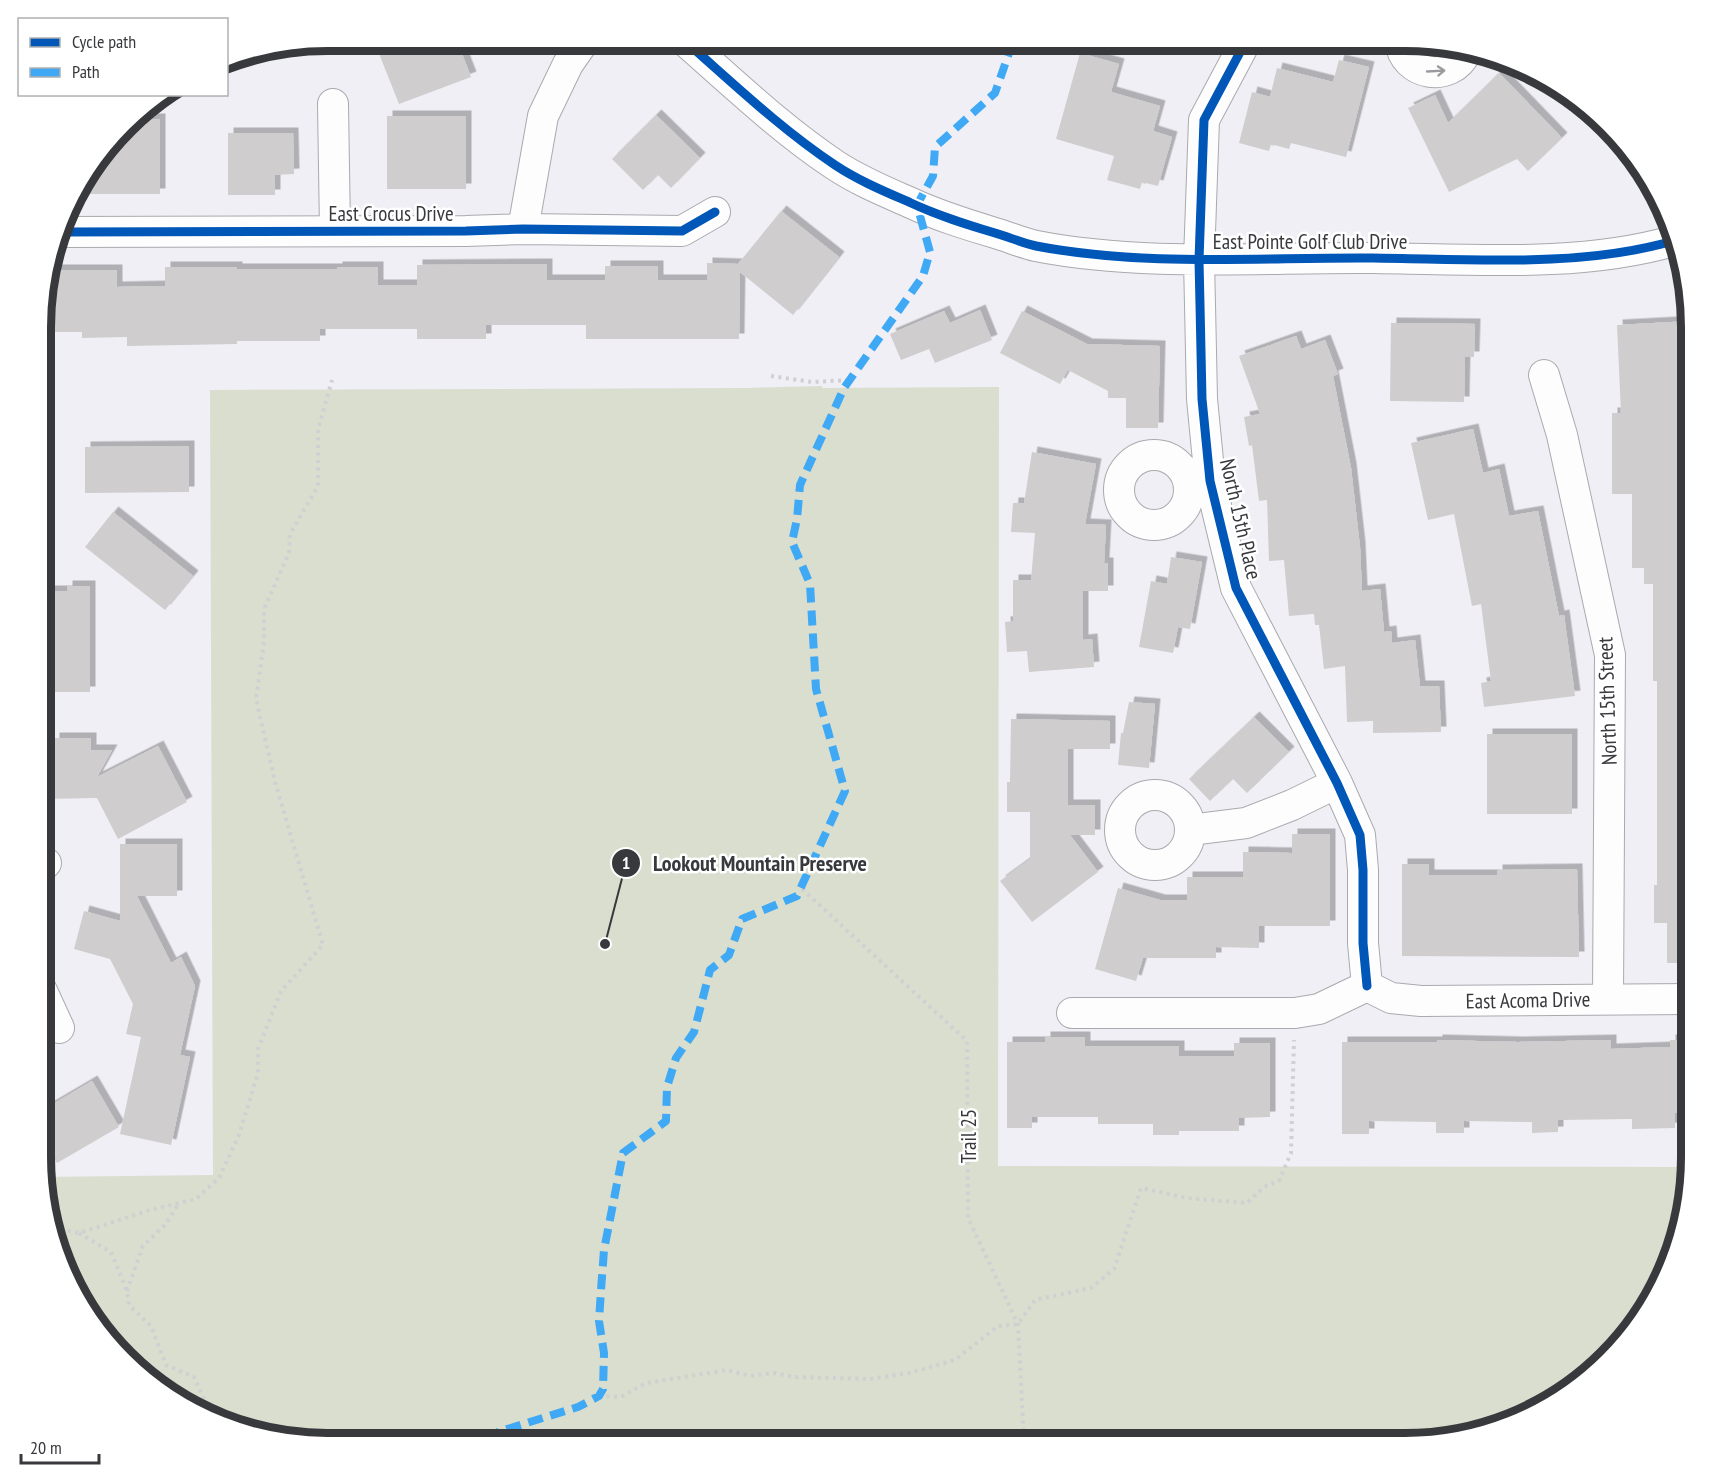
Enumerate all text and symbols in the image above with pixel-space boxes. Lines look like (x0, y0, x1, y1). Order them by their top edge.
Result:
legend (18, 18, 228, 96)
text: Cycle path (72, 30, 136, 53)
text: Path (72, 60, 100, 83)
one-way arrow (1426, 66, 1446, 77)
street label: East Crocus Drive (328, 200, 454, 227)
street label: East Pointe Golf Club Drive (1213, 228, 1407, 255)
street label: North 15th Place (1214, 456, 1268, 582)
street label: North 15th Street (1591, 636, 1623, 765)
callout: Lookout Mountain Preserve (611, 843, 879, 883)
text: Lookout Mountain Preserve (653, 849, 867, 877)
text: 1 (622, 851, 630, 874)
street label: East Acoma Drive (1465, 985, 1591, 1015)
street label: Trail 25 (955, 1109, 982, 1163)
scale bar (21, 1427, 99, 1465)
text: 20 m (30, 1436, 62, 1459)

